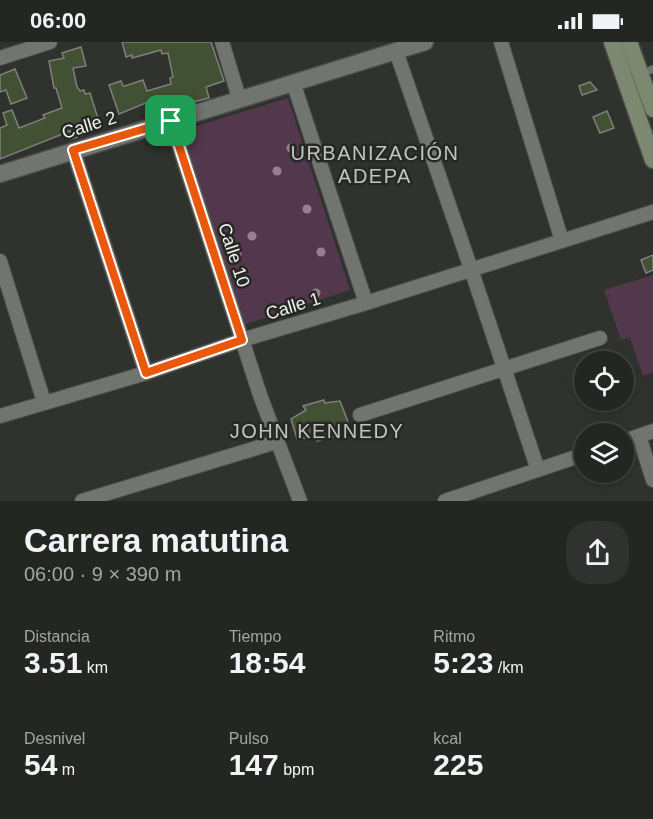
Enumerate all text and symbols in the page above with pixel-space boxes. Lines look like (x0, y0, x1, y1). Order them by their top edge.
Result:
text: 06:00 (30, 8, 86, 33)
pin (145, 95, 196, 146)
icon: arrive (154, 104, 187, 137)
street label: Calle 2 (59, 107, 119, 143)
district label: URBANIZACIÓN ADEPA (290, 142, 460, 187)
street label: Calle 10 (214, 221, 254, 289)
street label: Calle 1 (263, 288, 323, 324)
map controls (574, 351, 634, 483)
button: locate (574, 351, 634, 411)
district label: JOHN KENNEDY (230, 420, 404, 442)
button: layers (574, 423, 634, 483)
button: share (566, 521, 629, 584)
text: Carrera matutina (24, 522, 288, 559)
text: 06:00 · 9 × 390 m (24, 563, 181, 585)
text: Distancia (24, 628, 90, 645)
text: Tiempo (229, 628, 281, 645)
text: Ritmo (433, 628, 475, 645)
text: 3.51 (24, 646, 82, 679)
text: 18:54 (229, 646, 305, 679)
text: 5:23 (433, 646, 493, 679)
text: km (82, 659, 108, 676)
text: /km (493, 659, 524, 676)
text: Desnivel (24, 730, 85, 747)
text: Pulso (229, 730, 269, 747)
text: kcal (433, 730, 462, 747)
text: 54 (24, 748, 57, 781)
text: 147 (229, 748, 279, 781)
text: 225 (433, 748, 483, 781)
text: m (57, 761, 75, 778)
text: bpm (279, 761, 314, 778)

